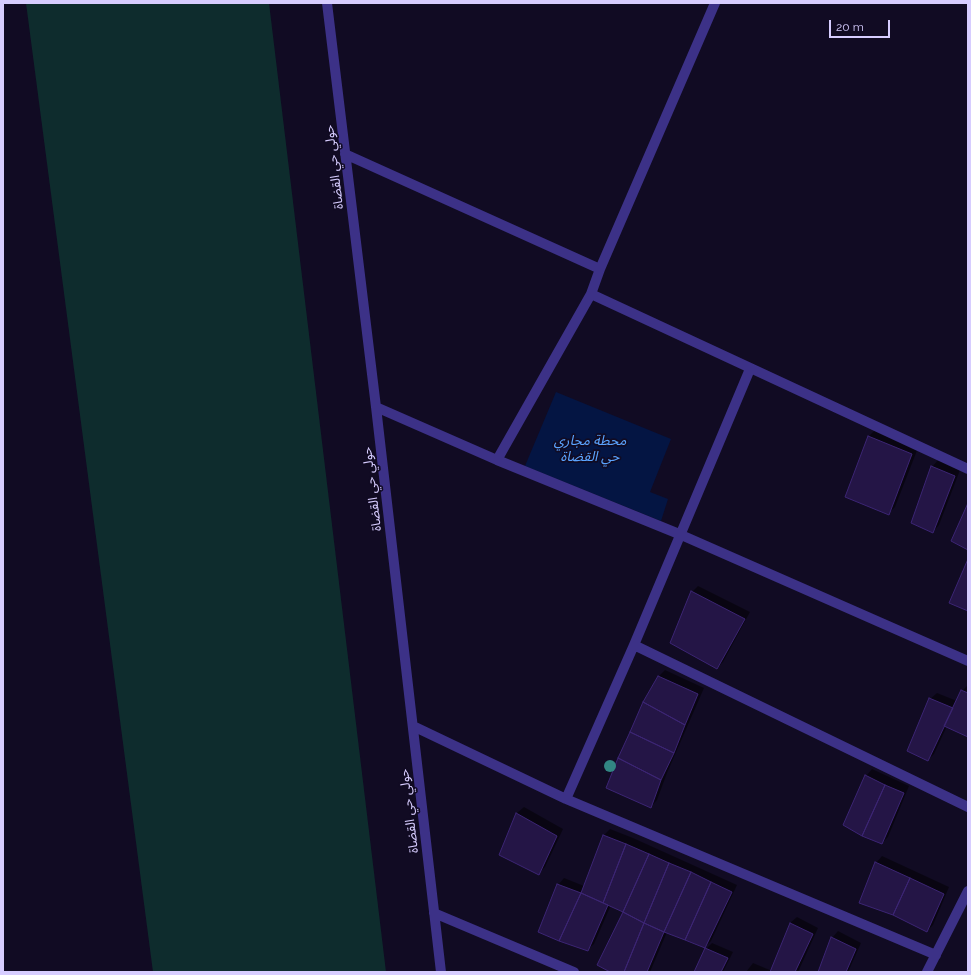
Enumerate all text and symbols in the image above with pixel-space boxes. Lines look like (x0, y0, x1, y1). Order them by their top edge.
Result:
scale bar (831, 12, 892, 38)
text: 20 m (836, 20, 864, 34)
street label: حولي حي القضاة (321, 124, 347, 210)
water label: محطة مجاري حي القضاة (554, 433, 626, 466)
street label: حولي حي القضاة (359, 446, 385, 532)
street label: حولي حي القضاة (396, 768, 422, 854)

